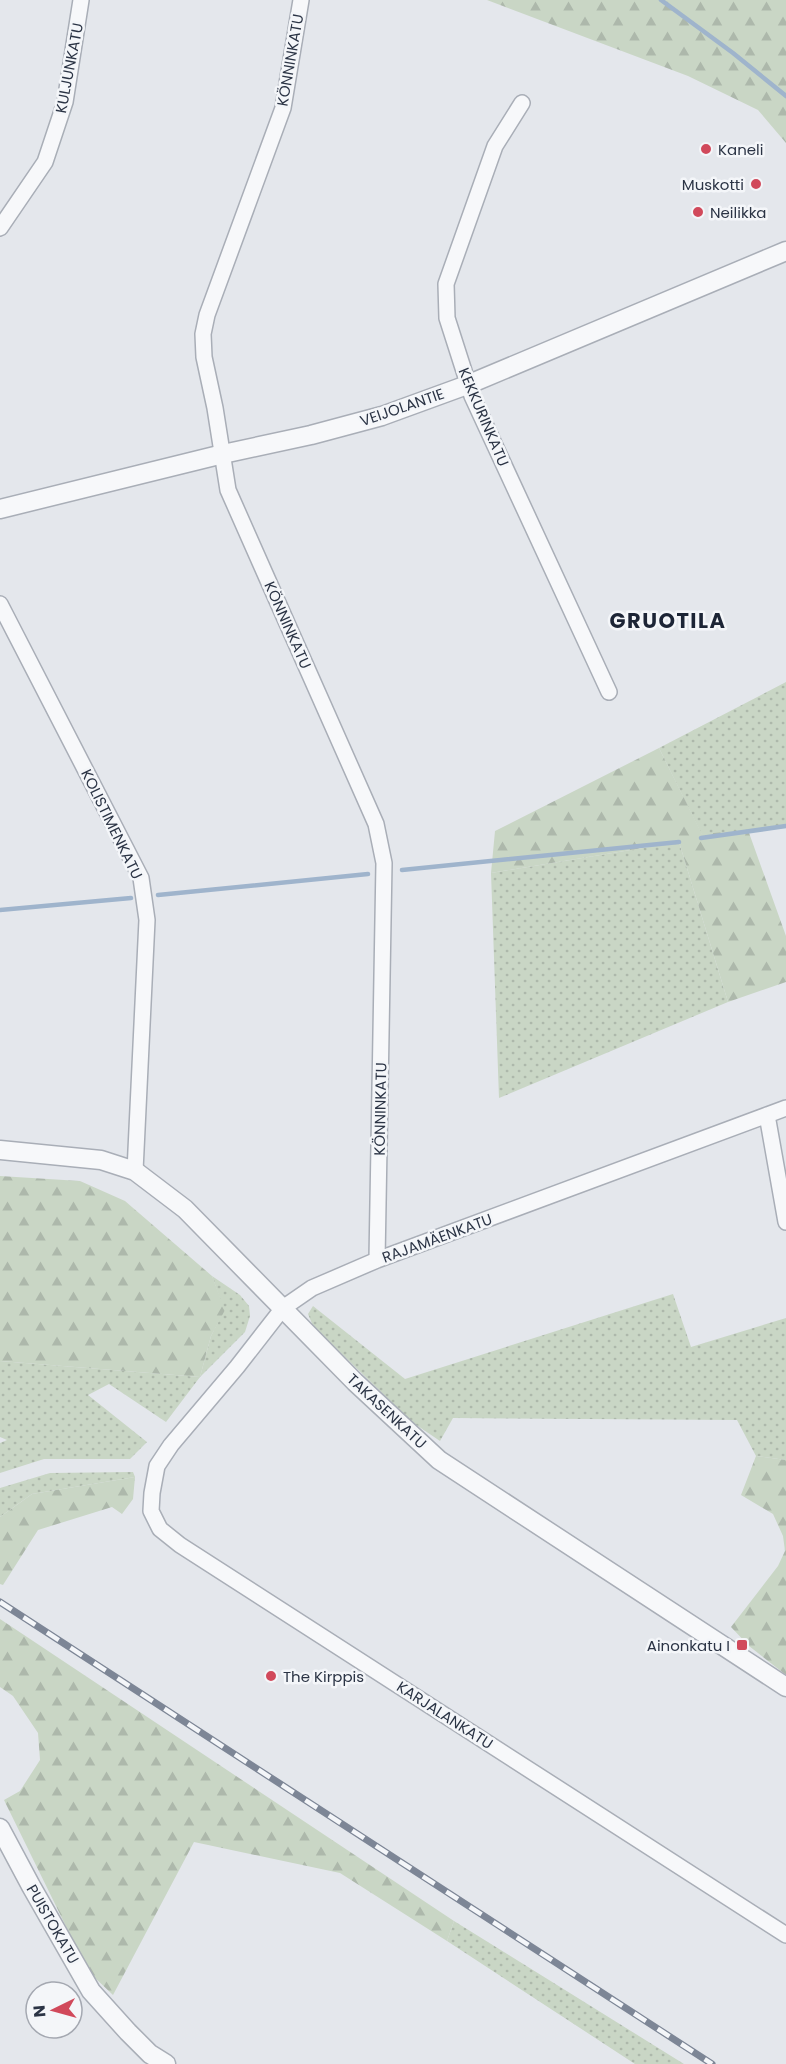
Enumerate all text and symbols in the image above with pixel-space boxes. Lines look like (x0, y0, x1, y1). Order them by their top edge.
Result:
street label: KÖNNINKATU (272, 12, 308, 108)
street label: KULJUNKATU (50, 21, 88, 115)
place label: Kaneli (718, 139, 763, 160)
marker: Kaneli (699, 142, 713, 156)
place label: Muskotti (682, 174, 744, 195)
marker: Muskotti (749, 177, 763, 191)
place label: Neilikka (710, 202, 767, 223)
marker: Neilikka (691, 205, 705, 219)
street label: KEKKURINKATU (454, 364, 514, 470)
street label: VEIJOLANTIE (357, 383, 447, 431)
street label: KÖNNINKATU (259, 578, 317, 672)
district label: GRUOTILA (609, 606, 727, 635)
street label: KOLISTIMENKATU (76, 765, 148, 883)
street label: KÖNNINKATU (369, 1062, 391, 1156)
street label: RAJAMÄENKATU (379, 1208, 495, 1268)
street label: TAKASENKATU (343, 1369, 431, 1453)
place label: Ainonkatu I (647, 1635, 730, 1656)
marker: Ainonkatu I (735, 1638, 749, 1652)
place label: The Kirppis (283, 1666, 364, 1687)
marker: The Kirppis (264, 1669, 278, 1683)
street label: KARJALANKATU (393, 1676, 497, 1754)
street label: PUISTOKATU (22, 1880, 84, 1968)
north arrow (24, 1980, 84, 2040)
text: N (28, 2004, 52, 2018)

